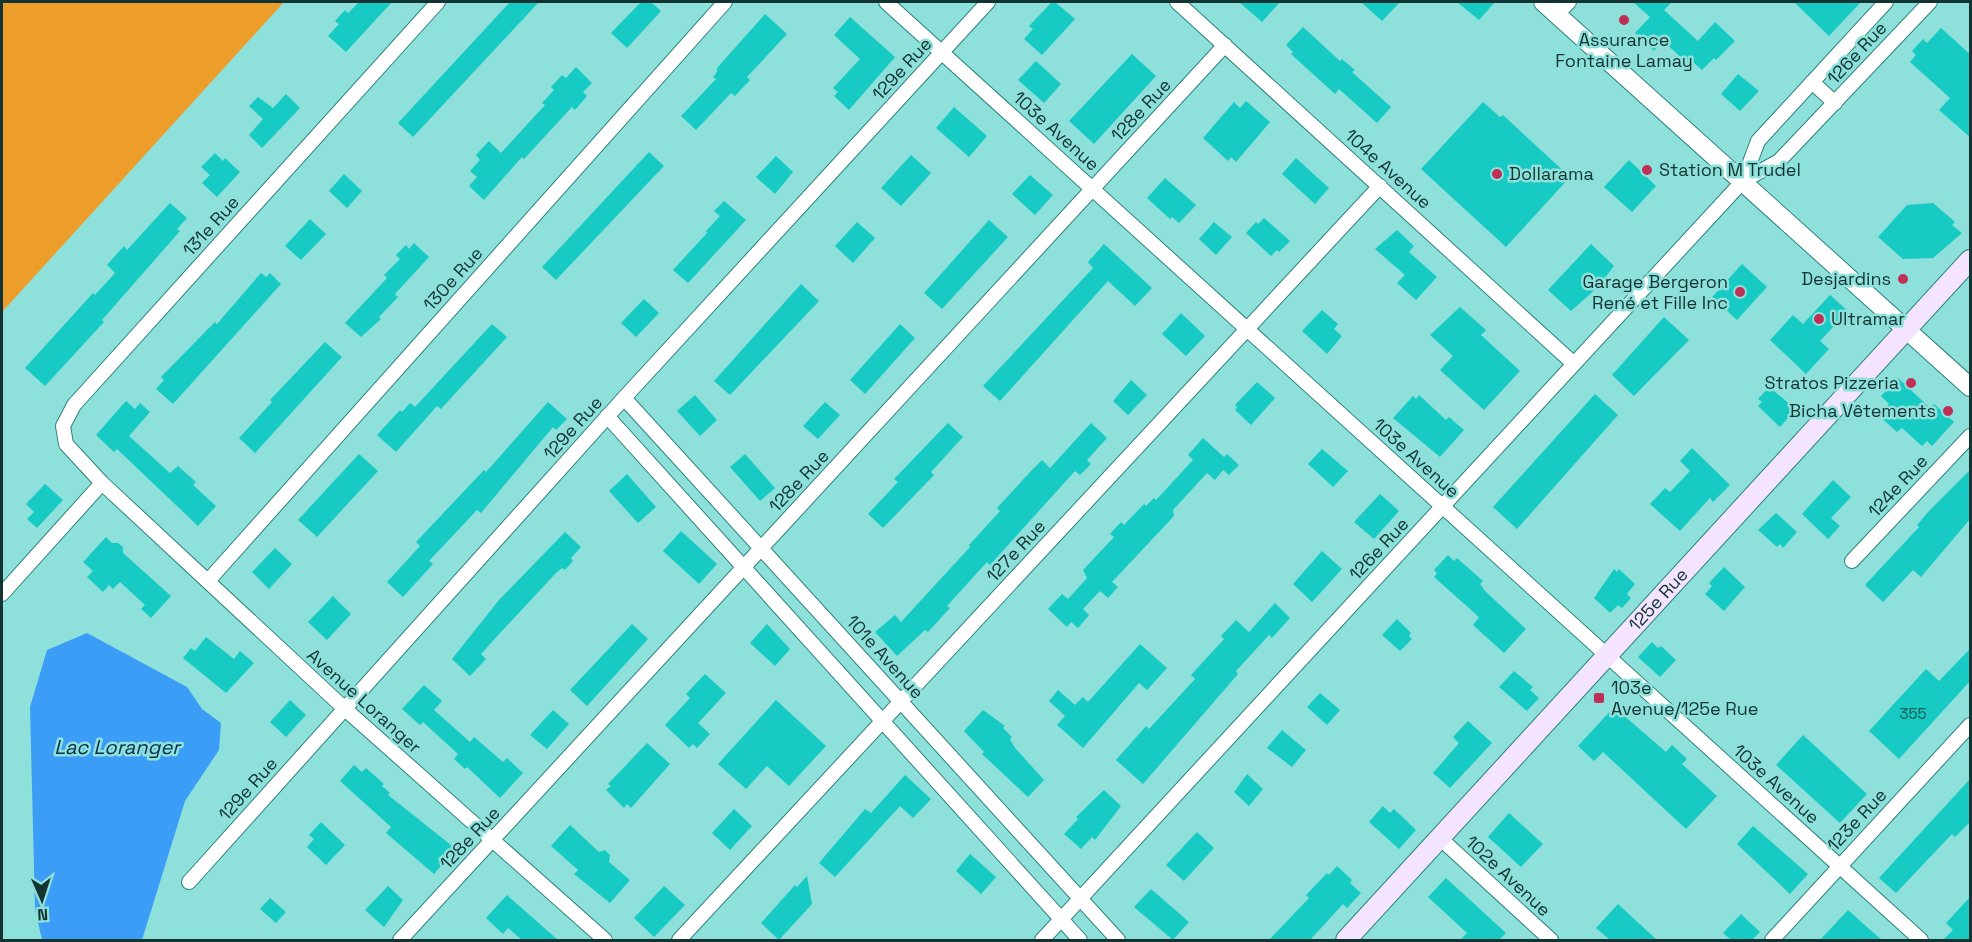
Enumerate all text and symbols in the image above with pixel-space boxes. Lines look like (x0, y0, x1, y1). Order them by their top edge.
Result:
marker: Assurance Fontaine Lamay (1617, 13, 1631, 27)
street label: 126e Rue (1822, 16, 1892, 89)
place label: Assurance Fontaine Lamay (1555, 28, 1693, 72)
street label: 129e Rue (867, 32, 937, 105)
street label: 128e Rue (1106, 73, 1176, 146)
street label: 103e Avenue (1008, 86, 1104, 175)
street label: 104e Avenue (1340, 124, 1437, 214)
place label: Station M Trudel (1659, 158, 1801, 181)
place label: Dollarama (1509, 162, 1594, 185)
marker: Station M Trudel (1640, 163, 1654, 177)
marker: Dollarama (1490, 167, 1504, 181)
street label: 131e Rue (177, 190, 244, 261)
street label: 130e Rue (418, 242, 487, 315)
place label: Desjardins (1801, 267, 1891, 290)
place label: Garage Bergeron René et Fille Inc (1582, 270, 1728, 314)
marker: Desjardins (1896, 272, 1910, 286)
marker: Garage Bergeron René et Fille Inc (1733, 285, 1747, 299)
place label: Ultramar (1831, 307, 1905, 330)
marker: Ultramar (1812, 312, 1826, 326)
place label: Stratos Pizzeria (1764, 371, 1899, 394)
marker: Stratos Pizzeria (1904, 376, 1918, 390)
street label: 129e Rue (538, 391, 607, 464)
place label: Bicha Vêtements (1789, 399, 1936, 422)
marker: Bicha Vêtements (1941, 404, 1955, 418)
street label: 103e Avenue (1368, 413, 1464, 502)
street label: 128e Rue (764, 444, 834, 517)
street label: 124e Rue (1863, 450, 1932, 522)
street label: 126e Rue (1344, 512, 1414, 585)
street label: 127e Rue (981, 515, 1050, 587)
street label: 125e Rue (1623, 563, 1693, 636)
street label: 101e Avenue (842, 610, 929, 703)
street label: Avenue Loranger (302, 643, 426, 758)
place label: 103e Avenue/125e Rue (1611, 676, 1758, 720)
marker: 103e Avenue/125e Rue (1592, 691, 1606, 705)
house number: 355 (1899, 704, 1927, 723)
water label: Lac Loranger (54, 734, 182, 760)
street label: 103e Avenue (1728, 739, 1824, 828)
street label: 129e Rue (213, 752, 282, 825)
street label: 123e Rue (1822, 783, 1891, 856)
street label: 128e Rue (435, 801, 505, 874)
street label: 102e Avenue (1461, 830, 1556, 921)
north arrow (12, 870, 72, 930)
text: N (37, 904, 49, 925)

